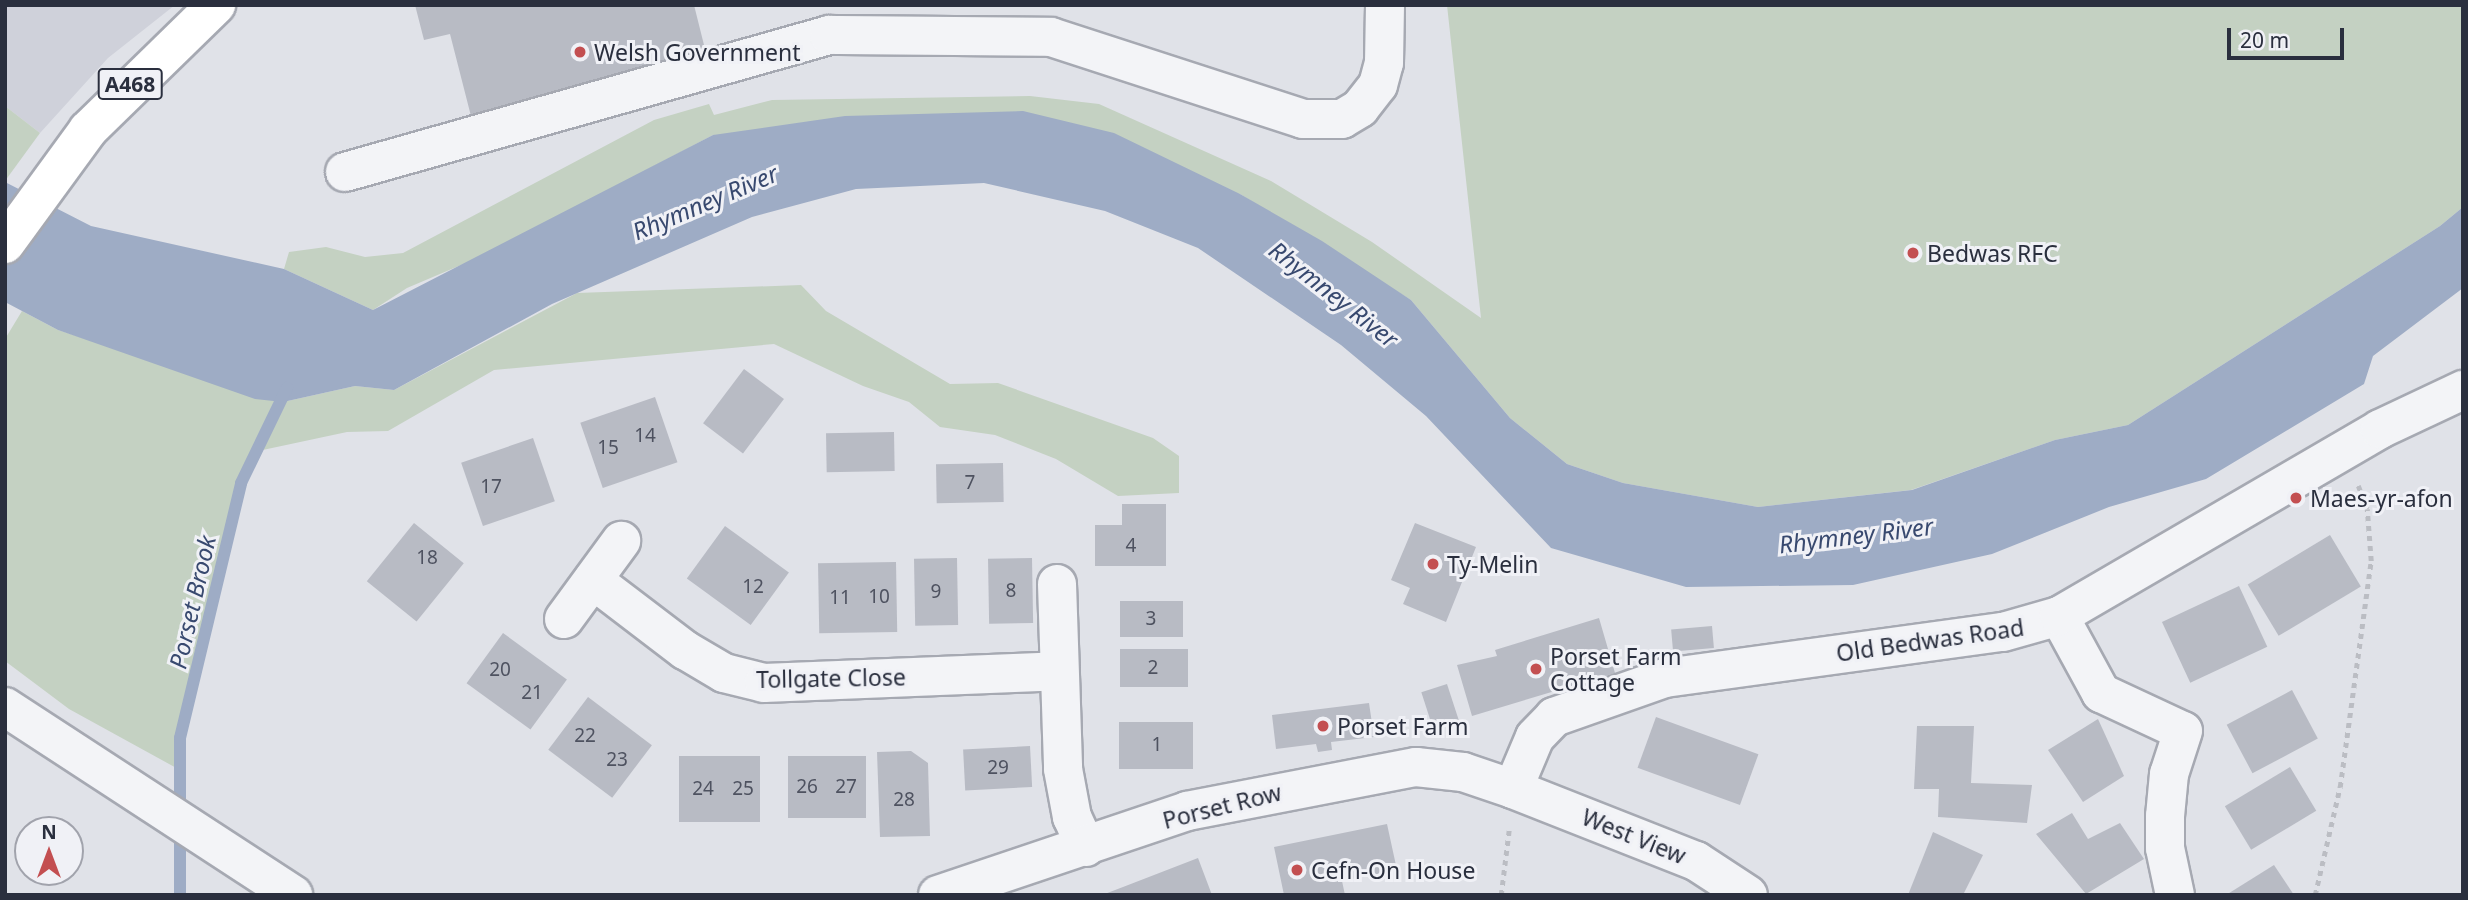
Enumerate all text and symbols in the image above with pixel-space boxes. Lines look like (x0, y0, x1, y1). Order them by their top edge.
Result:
scale bar (2230, 14, 2347, 58)
text: 20 m (2240, 26, 2289, 54)
place label: Welsh Government (594, 38, 801, 66)
marker: Welsh Government (572, 44, 588, 60)
road number: A468 (97, 66, 163, 102)
water label: Rhymney River (628, 158, 782, 246)
water label: Rhymney River (1264, 235, 1404, 353)
place label: Bedwas RFC (1927, 239, 2058, 267)
marker: Bedwas RFC (1905, 245, 1921, 261)
house number: 14 (634, 425, 656, 447)
house number: 15 (597, 437, 619, 459)
house number: 7 (965, 472, 975, 494)
house number: 17 (480, 476, 502, 498)
place label: Maes-yr-afon (2310, 484, 2453, 512)
marker: Maes-yr-afon (2288, 490, 2304, 506)
water label: Rhymney River (1777, 511, 1935, 559)
water label: Porset Brook (163, 533, 221, 671)
house number: 4 (1126, 535, 1136, 557)
house number: 18 (416, 547, 438, 569)
place label: Ty-Melin (1447, 550, 1538, 578)
marker: Ty-Melin (1425, 556, 1441, 572)
house number: 12 (742, 576, 764, 598)
house number: 8 (1006, 580, 1016, 602)
house number: 9 (931, 581, 941, 603)
house number: 10 (868, 586, 890, 608)
house number: 11 (829, 587, 851, 609)
house number: 3 (1146, 608, 1156, 630)
street label: Old Bedwas Road (1834, 613, 2026, 667)
place label: Porset Farm Cottage (1550, 642, 1681, 696)
house number: 2 (1148, 657, 1158, 679)
house number: 20 (489, 659, 511, 681)
marker: Porset Farm Cottage (1528, 661, 1544, 677)
street label: Tollgate Close (756, 663, 906, 693)
house number: 21 (521, 682, 543, 704)
place label: Porset Farm (1337, 712, 1468, 740)
marker: Porset Farm (1315, 718, 1331, 734)
house number: 22 (574, 725, 596, 747)
house number: 1 (1152, 734, 1162, 756)
house number: 23 (606, 749, 628, 771)
house number: 29 (987, 757, 1009, 779)
house number: 26 (796, 776, 818, 798)
house number: 27 (835, 776, 857, 798)
house number: 24 (692, 778, 714, 800)
house number: 25 (732, 778, 754, 800)
street label: Porset Row (1160, 778, 1284, 834)
house number: 28 (893, 789, 915, 811)
street label: West View (1578, 803, 1690, 869)
north arrow (14, 816, 84, 886)
text: N (41, 819, 57, 845)
place label: Cefn-On House (1311, 856, 1475, 884)
marker: Cefn-On House (1289, 862, 1305, 878)

